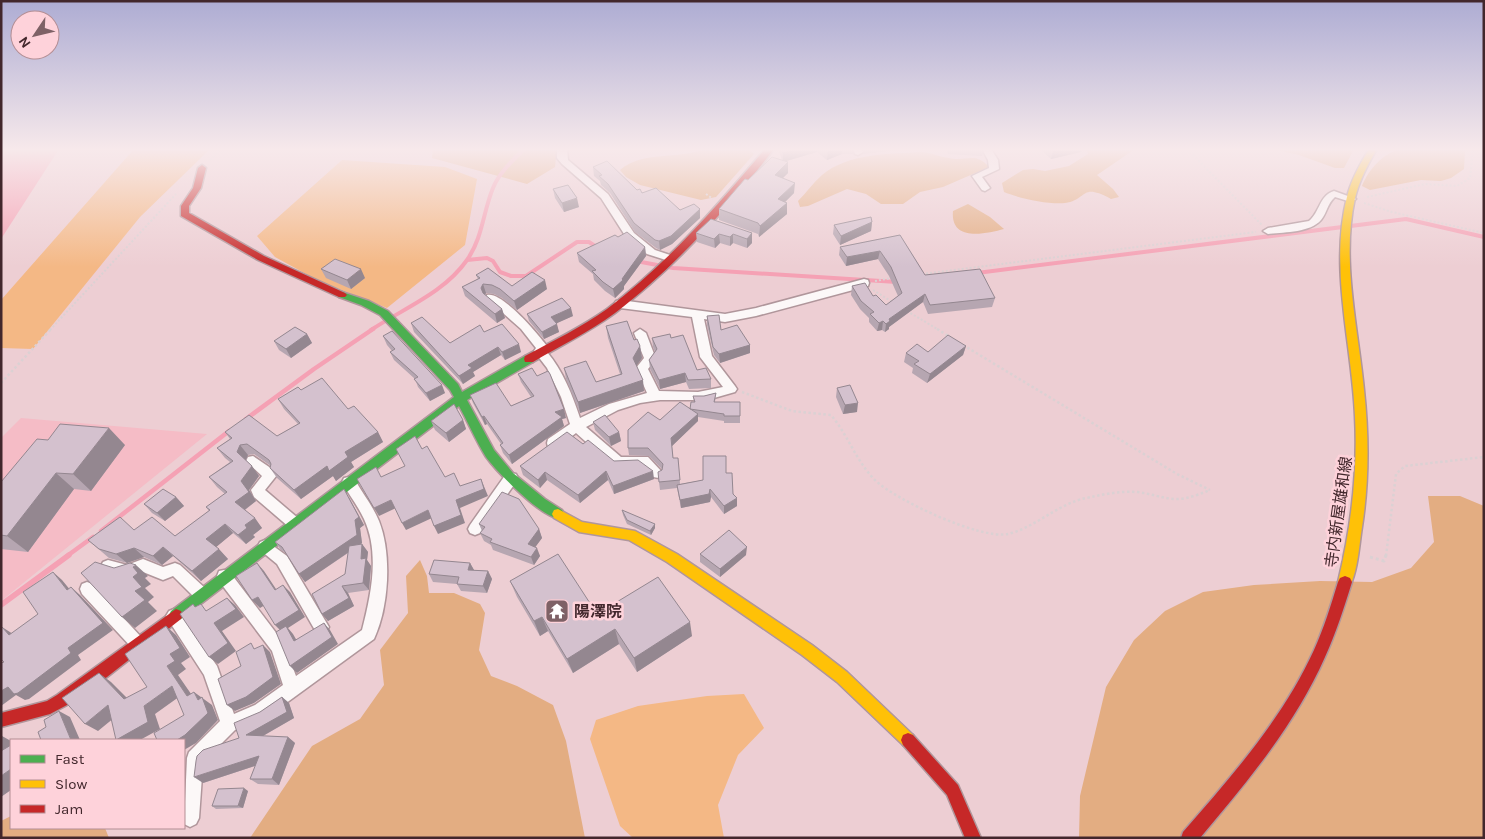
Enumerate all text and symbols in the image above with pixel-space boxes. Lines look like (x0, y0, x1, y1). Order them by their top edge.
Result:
north arrow (10, 10, 60, 60)
text: N (15, 33, 35, 51)
street label: 寺内新屋雄和線 (1321, 455, 1356, 569)
temple icon: 陽澤院 (544, 598, 570, 624)
place label: 陽澤院 (574, 602, 622, 621)
legend (10, 739, 185, 829)
text: Fast (55, 750, 85, 768)
text: Slow (55, 775, 87, 793)
text: Jam (55, 800, 83, 818)

